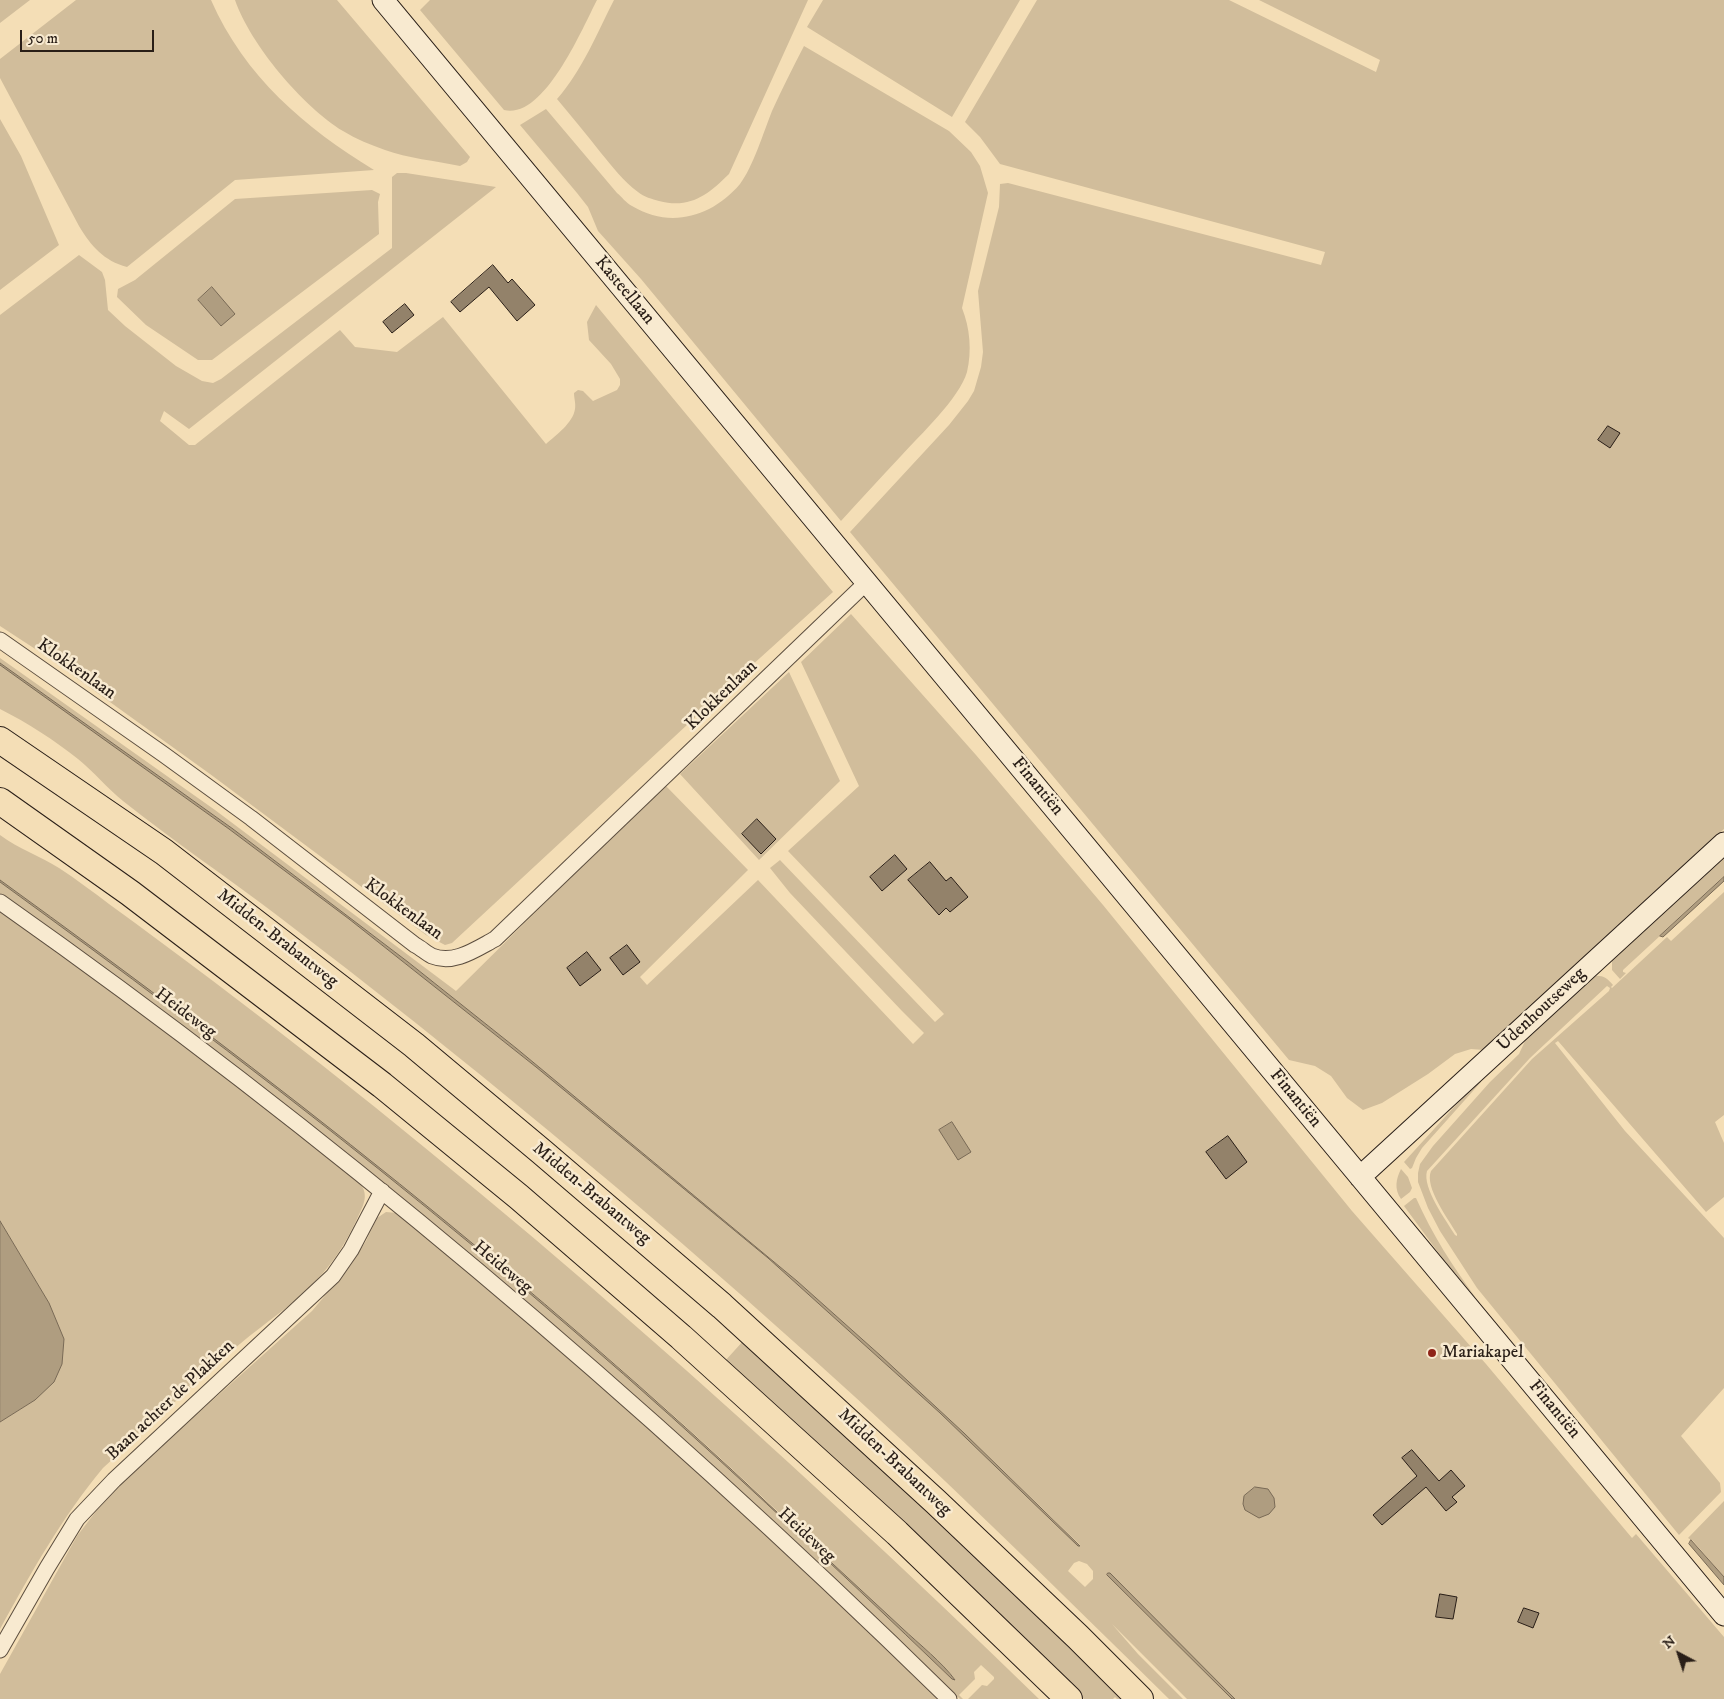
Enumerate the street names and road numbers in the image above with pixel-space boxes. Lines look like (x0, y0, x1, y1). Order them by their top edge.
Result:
street label: Kasteellaan (589, 252, 659, 330)
street label: Klokkenlaan (32, 635, 120, 705)
street label: Klokkenlaan (682, 657, 762, 735)
street label: Finantiën (1006, 754, 1068, 820)
street label: Klokkenlaan (360, 874, 446, 946)
street label: Midden-Brabantweg (212, 885, 342, 993)
street label: Udenhoutseweg (1493, 964, 1591, 1056)
street label: Heideweg (150, 984, 220, 1044)
street label: Finantiën (1264, 1066, 1326, 1132)
street label: Midden-Brabantweg (527, 1138, 655, 1250)
street label: Heideweg (468, 1237, 536, 1299)
street label: Baan achter de Plakken (103, 1336, 239, 1466)
street label: Finantiën (1523, 1377, 1585, 1443)
street label: Midden-Brabantweg (833, 1405, 955, 1521)
street label: Heideweg (773, 1504, 839, 1568)

